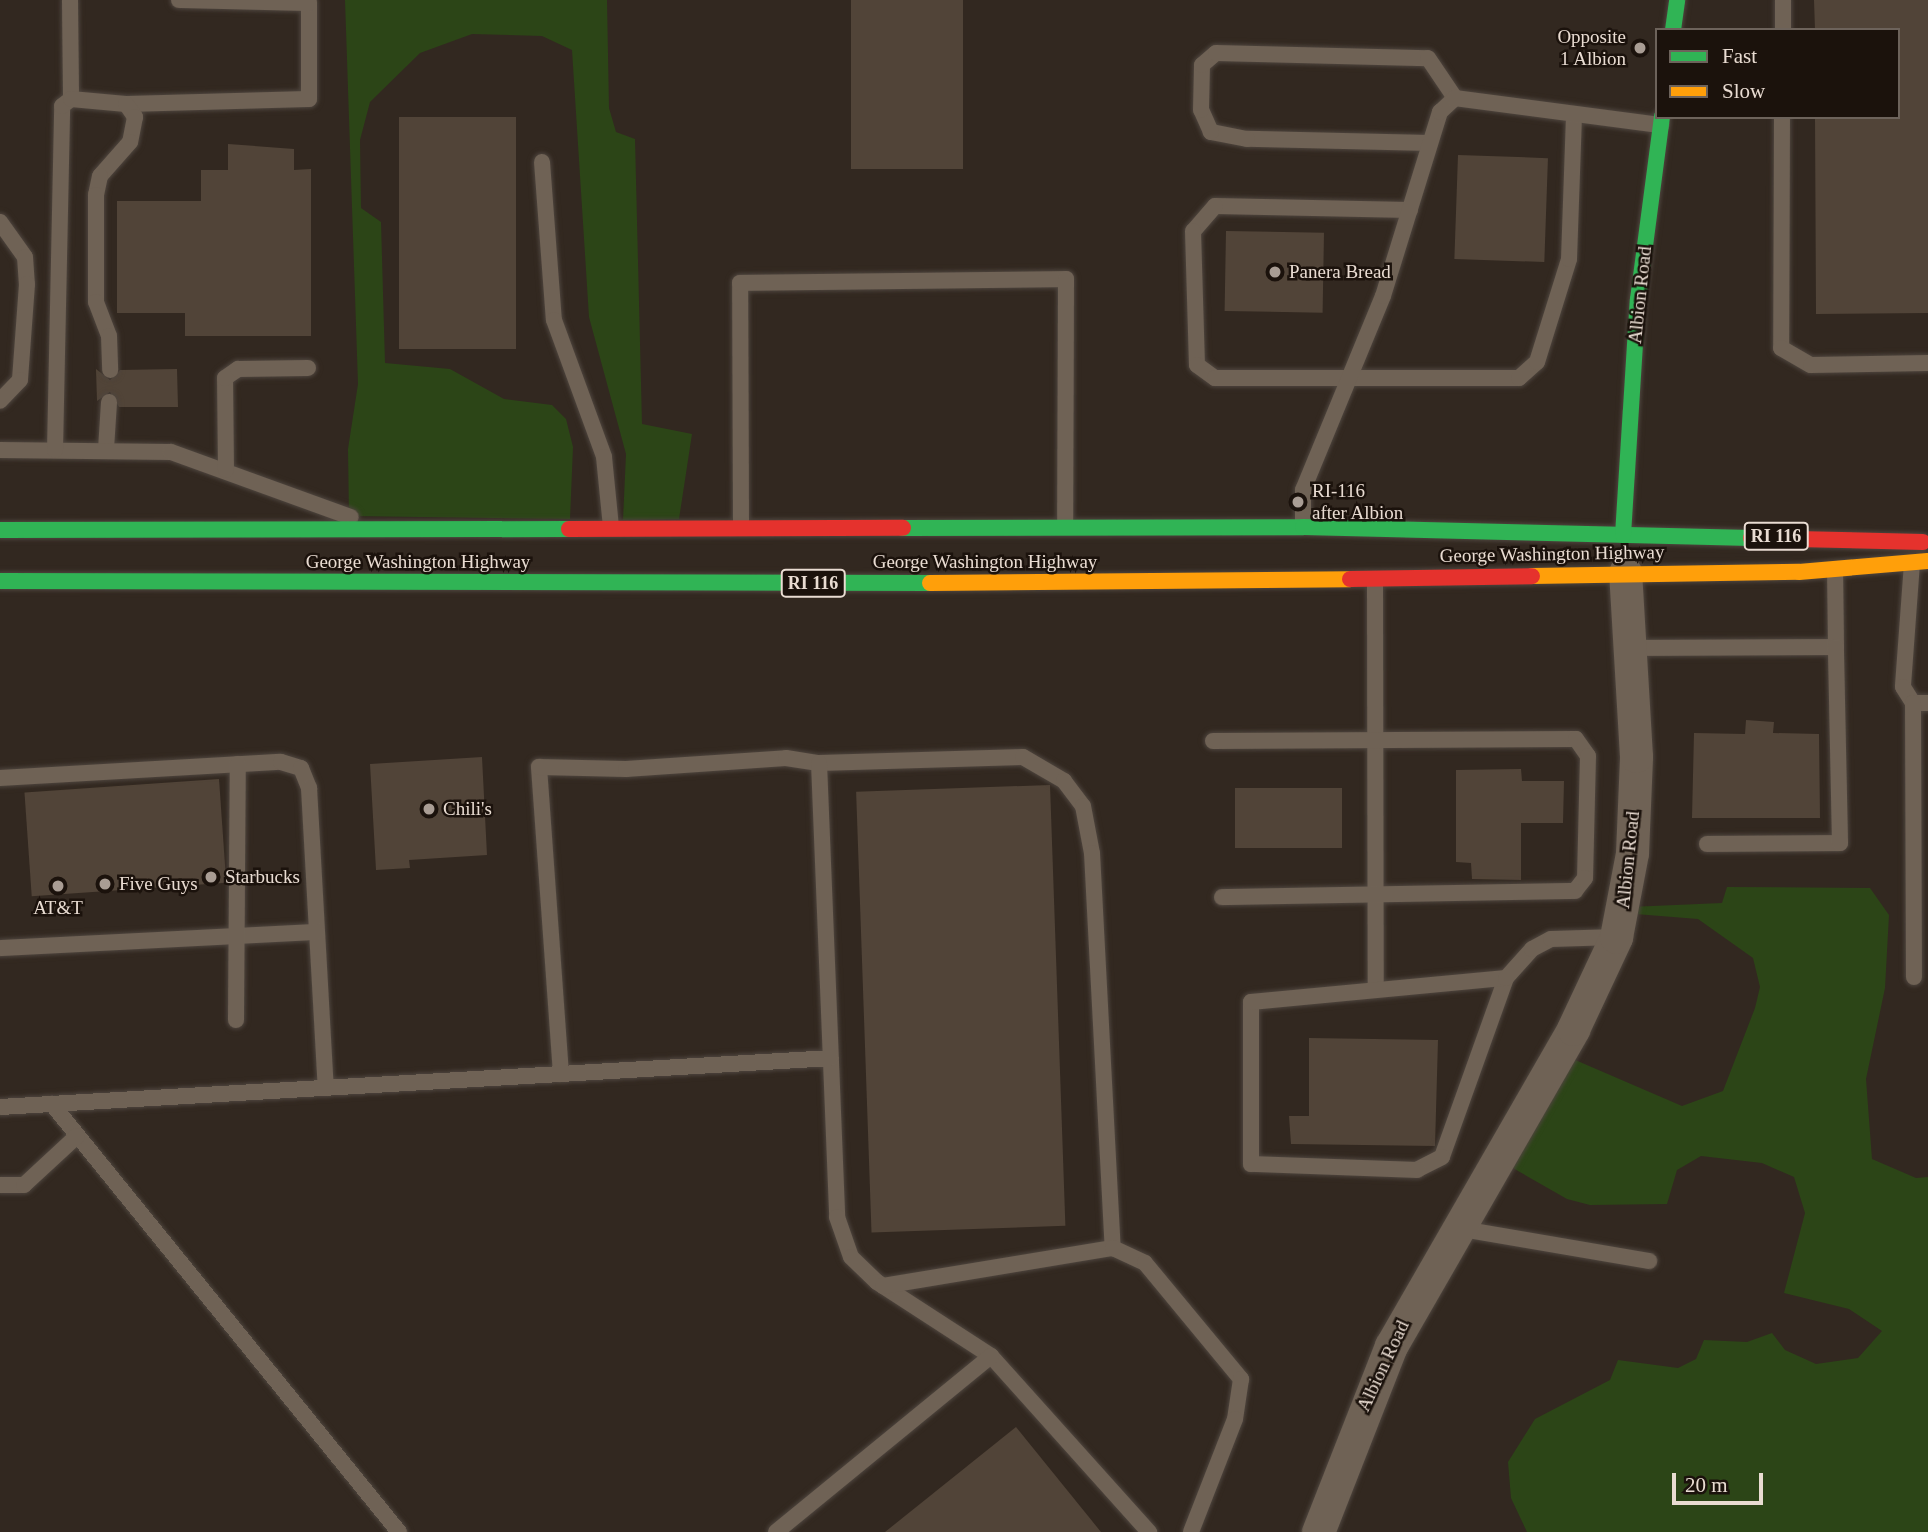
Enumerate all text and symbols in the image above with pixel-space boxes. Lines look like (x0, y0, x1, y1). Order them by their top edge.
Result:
place label: Opposite 1 Albion (1557, 26, 1626, 70)
legend (1655, 28, 1900, 119)
marker: Opposite 1 Albion (1632, 40, 1648, 56)
text: Fast (1722, 44, 1757, 68)
text: Slow (1722, 79, 1765, 103)
street label: Albion Road (1624, 245, 1656, 345)
place label: Panera Bread (1289, 261, 1391, 283)
marker: Panera Bread (1267, 264, 1283, 280)
place label: RI-116 after Albion (1312, 480, 1404, 524)
marker: RI-116 after Albion (1290, 494, 1306, 510)
road number: RI 116 (1743, 522, 1809, 550)
street label: George Washington Highway (1439, 541, 1665, 567)
street label: George Washington Highway (305, 551, 531, 573)
street label: George Washington Highway (872, 551, 1098, 573)
road number: RI 116 (780, 568, 846, 598)
place label: Chili's (443, 798, 492, 820)
marker: Chili's (421, 801, 437, 817)
street label: Albion Road (1612, 810, 1644, 910)
place label: Starbucks (225, 866, 300, 888)
marker: Starbucks (203, 869, 219, 885)
place label: Five Guys (119, 873, 198, 895)
marker: Five Guys (97, 876, 113, 892)
marker: AT&T (50, 878, 66, 894)
place label: AT&T (33, 897, 83, 919)
street label: Albion Road (1352, 1317, 1414, 1415)
scale bar (1676, 1458, 1767, 1502)
text: 20 m (1685, 1473, 1728, 1497)

